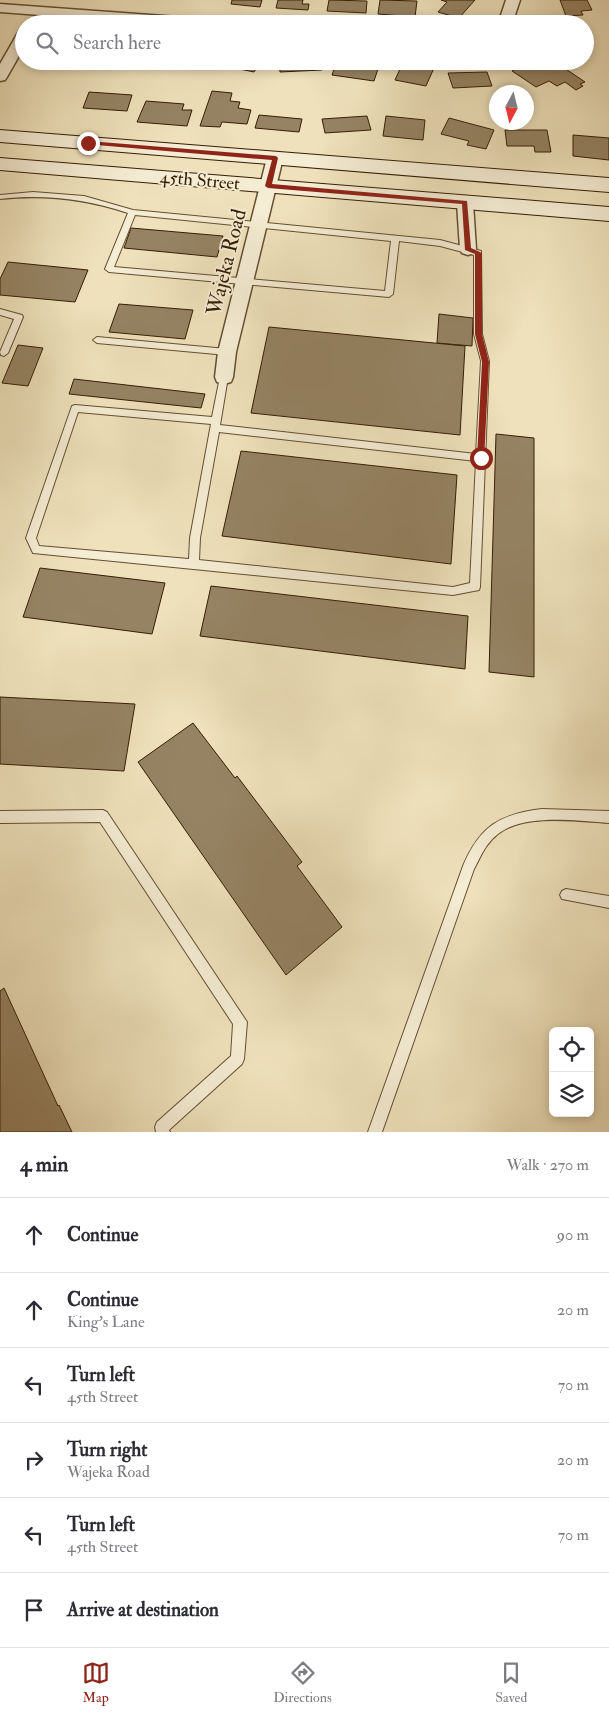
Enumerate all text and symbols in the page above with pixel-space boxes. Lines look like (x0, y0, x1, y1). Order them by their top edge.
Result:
search box (15, 15, 594, 70)
icon: search (33, 29, 61, 57)
text: Search here (73, 31, 161, 55)
north arrow (489, 85, 534, 130)
route end (77, 132, 100, 155)
street label: 45th Street (159, 166, 241, 195)
street label: Wajeka Road (200, 206, 253, 319)
route start (470, 447, 493, 470)
map controls (549, 1027, 594, 1117)
button: locate (549, 1027, 594, 1072)
button: layers (549, 1072, 594, 1117)
text: 4 min (20, 1151, 68, 1178)
text: Walk · 270 m (507, 1155, 589, 1175)
icon: ahead (20, 1221, 48, 1249)
text: Continue (67, 1223, 138, 1247)
text: 90 m (557, 1225, 589, 1245)
text: Continue (67, 1288, 138, 1312)
icon: ahead (20, 1296, 48, 1324)
text: 20 m (557, 1300, 589, 1320)
text: King's Lane (67, 1312, 145, 1332)
text: Turn left (67, 1363, 135, 1387)
icon: left (20, 1371, 48, 1399)
text: 70 m (558, 1375, 589, 1395)
text: 45th Street (67, 1387, 138, 1407)
text: Turn right (67, 1438, 147, 1462)
icon: right (20, 1446, 48, 1474)
text: 20 m (557, 1450, 589, 1470)
text: Wajeka Road (67, 1462, 150, 1482)
text: Turn left (67, 1513, 135, 1537)
icon: left (20, 1521, 48, 1549)
text: 70 m (558, 1525, 589, 1545)
text: 45th Street (67, 1537, 138, 1557)
icon: arrive (20, 1596, 48, 1624)
text: Arrive at destination (67, 1598, 219, 1622)
tab: Map (82, 1659, 110, 1706)
tab: Directions (273, 1659, 332, 1706)
tab: Saved (495, 1659, 527, 1706)

